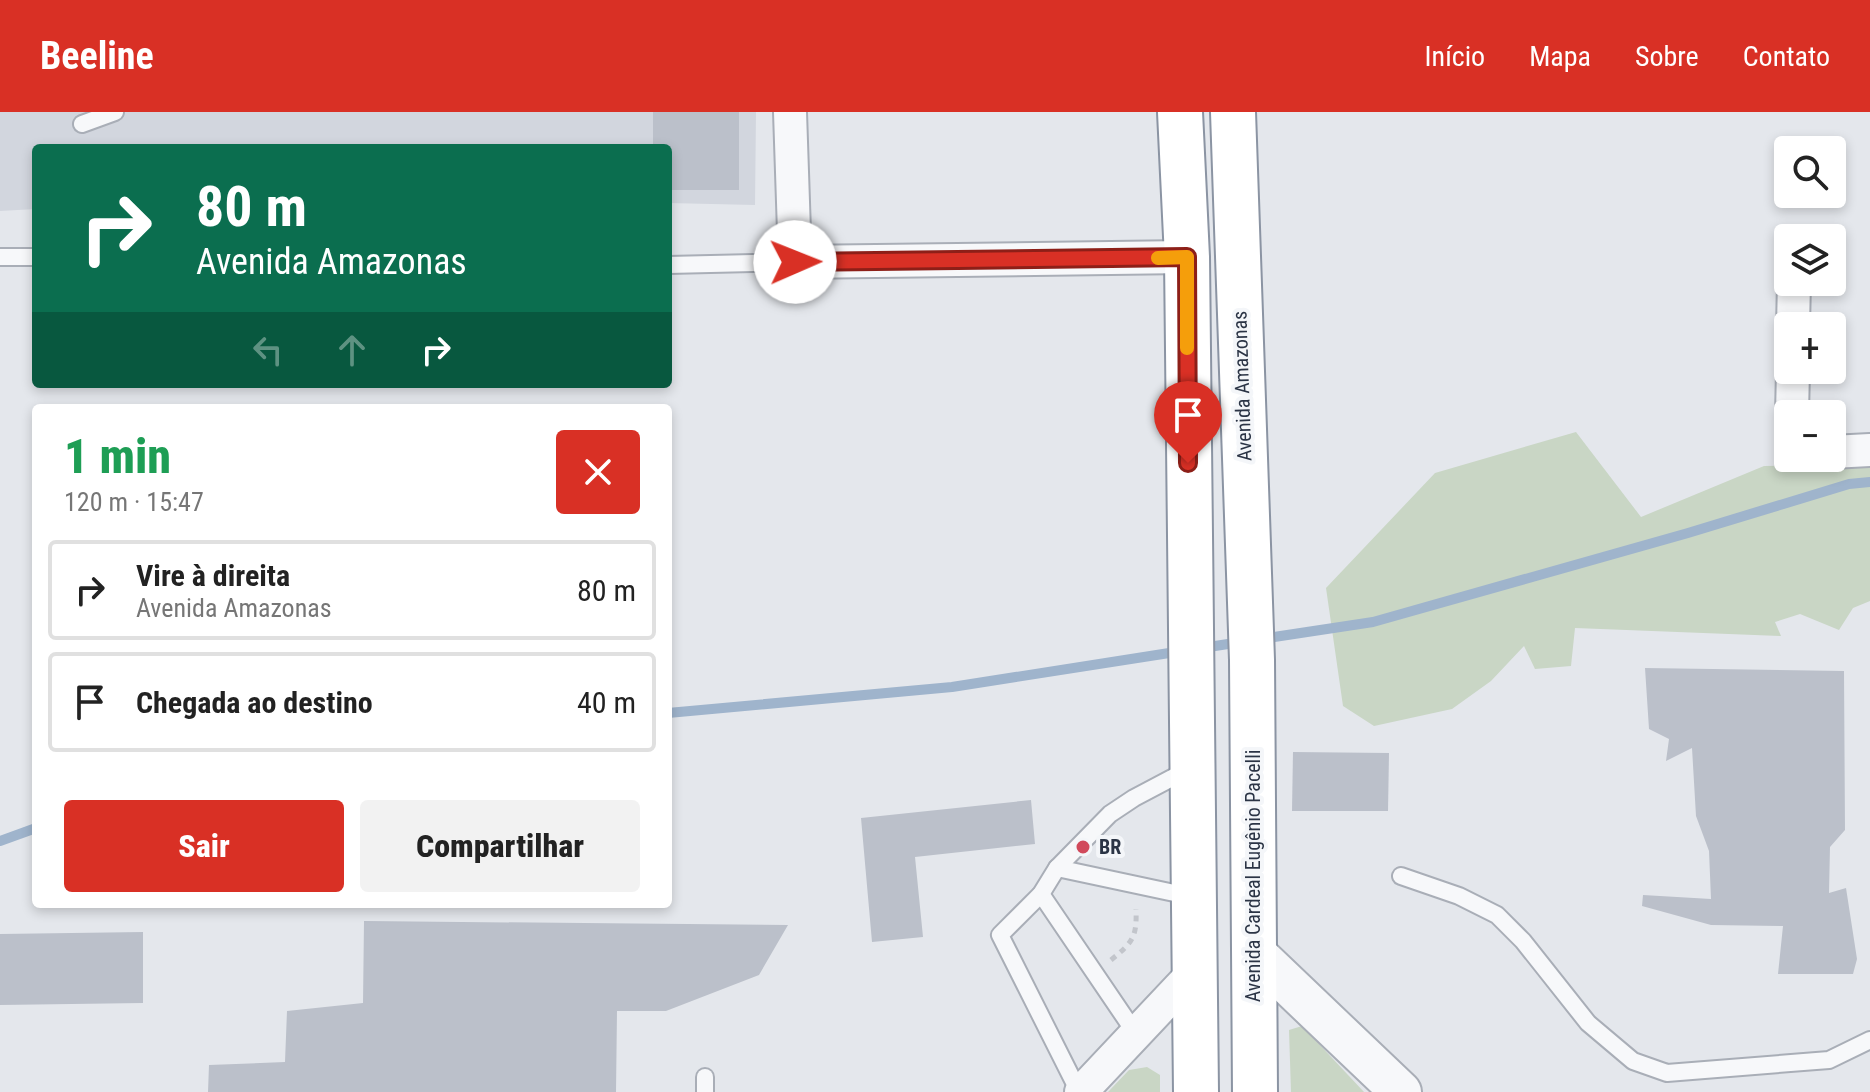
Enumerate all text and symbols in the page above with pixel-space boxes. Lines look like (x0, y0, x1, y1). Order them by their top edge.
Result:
text: Beeline (40, 34, 154, 78)
text: Início (1425, 40, 1485, 73)
text: Mapa (1529, 40, 1591, 73)
text: Sobre (1635, 40, 1699, 73)
text: Contato (1743, 40, 1830, 73)
map controls (1774, 136, 1846, 472)
button: search (1774, 136, 1846, 208)
text: 80 m (196, 174, 307, 240)
icon: right (64, 176, 168, 280)
position arrow (753, 220, 837, 304)
button: layers (1774, 224, 1846, 296)
text: Avenida Amazonas (196, 241, 467, 283)
street label: Avenida Amazonas (1227, 310, 1257, 462)
button: + (1774, 312, 1846, 384)
icon: left (246, 328, 290, 372)
icon: ahead (330, 328, 374, 372)
icon: right (414, 328, 458, 372)
pin (1154, 381, 1222, 463)
icon: arrive (1166, 393, 1210, 437)
button: − (1774, 400, 1846, 472)
text: 1 min (64, 428, 171, 485)
button: close (556, 430, 640, 514)
text: 120 m · 15:47 (64, 487, 204, 517)
text: Vire à direita (136, 558, 290, 593)
icon: right (68, 568, 112, 612)
text: 80 m (577, 573, 636, 608)
text: Avenida Amazonas (136, 593, 332, 623)
icon: arrive (68, 680, 112, 724)
text: Chegada ao destino (136, 685, 373, 720)
text: 40 m (577, 685, 636, 720)
street label: Avenida Cardeal Eugênio Pacelli (1241, 750, 1265, 1002)
button: Sair (64, 800, 344, 892)
button: Compartilhar (360, 800, 640, 892)
place label: BR (1099, 835, 1121, 859)
marker: BR (1074, 838, 1092, 856)

